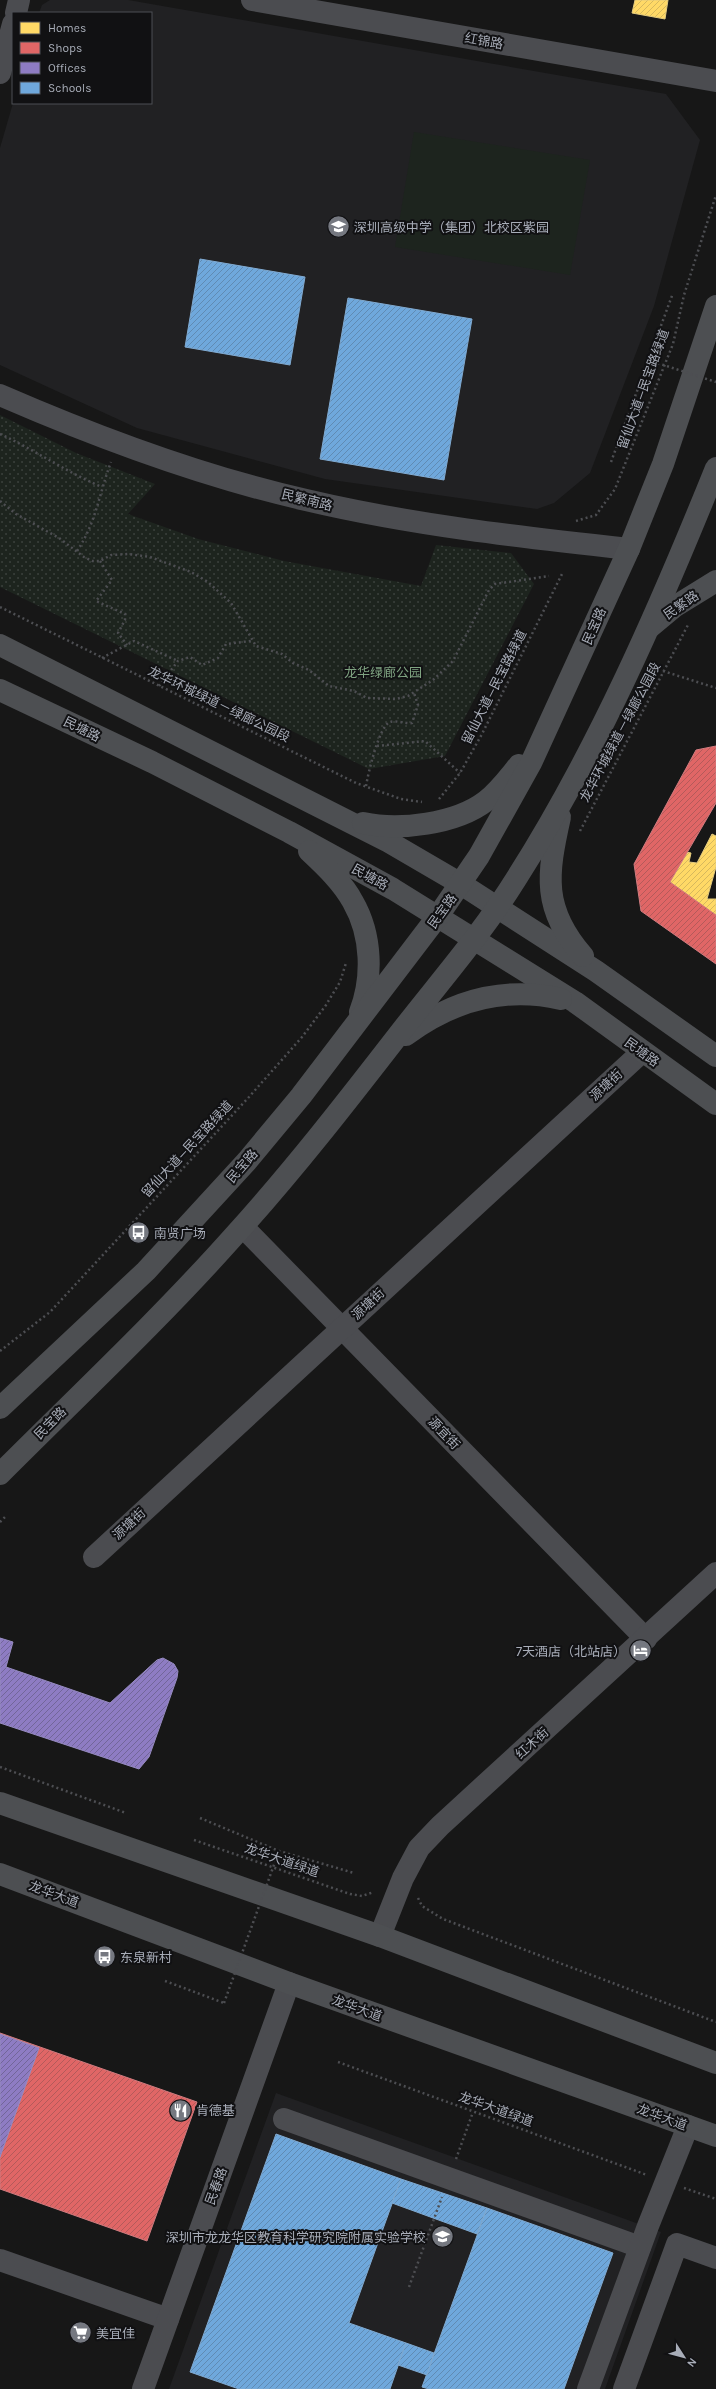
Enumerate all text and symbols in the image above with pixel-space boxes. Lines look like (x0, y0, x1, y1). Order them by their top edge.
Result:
legend (12, 12, 152, 104)
text: Homes (48, 21, 86, 35)
street label: 红锦路 (463, 30, 505, 52)
text: Shops (48, 41, 82, 55)
text: Offices (48, 61, 86, 75)
text: Schools (48, 81, 91, 95)
school or university icon: 深圳高级中学（集团）北校区紫园 (325, 214, 351, 240)
place label: 深圳高级中学（集团）北校区紫园 (354, 220, 549, 235)
street label: 留仙大道—民宝路绿道 (614, 327, 672, 451)
street label: 民繁南路 (280, 486, 334, 514)
street label: 民繁路 (661, 588, 701, 622)
street label: 民宝路 (579, 605, 609, 647)
street label: 留仙大道—民宝路绿道 (459, 627, 529, 747)
street label: 龙华环城绿道－绿廊公园段 (577, 660, 663, 804)
street label: 龙华环城绿道－绿廊公园段 (146, 663, 292, 745)
park label: 龙华绿廊公园 (344, 665, 422, 680)
street label: 民塘路 (61, 714, 103, 744)
street label: 民塘路 (349, 861, 391, 893)
street label: 民宝路 (424, 891, 460, 931)
street label: 民塘路 (622, 1034, 662, 1070)
street label: 源塘街 (587, 1066, 625, 1104)
street label: 留仙大道—民宝路绿道 (138, 1098, 236, 1200)
street label: 民宝路 (224, 1146, 260, 1186)
bus stop icon: 南贤广场 (125, 1220, 151, 1246)
place label: 南贤广场 (154, 1226, 206, 1241)
street label: 源塘街 (349, 1285, 387, 1323)
street label: 民宝路 (31, 1404, 69, 1442)
street label: 源宜街 (425, 1414, 463, 1452)
street label: 源塘街 (110, 1505, 148, 1543)
hotel icon: 7天酒店（北站店） (628, 1638, 654, 1664)
place label: 7天酒店（北站店） (516, 1644, 626, 1659)
street label: 红木街 (512, 1724, 552, 1762)
street label: 龙华大道绿道 (243, 1840, 321, 1880)
street label: 龙华大道 (27, 1878, 81, 1910)
bus stop icon: 东泉新村 (92, 1944, 118, 1970)
place label: 东泉新村 (120, 1950, 172, 1965)
street label: 龙华大道 (330, 1992, 384, 2024)
street label: 龙华大道绿道 (457, 2089, 535, 2129)
restaurant icon: 肯德基 (167, 2097, 193, 2123)
street label: 龙华大道 (635, 2101, 689, 2133)
place label: 肯德基 (196, 2103, 235, 2118)
street label: 民春路 (202, 2165, 230, 2207)
school or university icon: 深圳市龙龙华区教育科学研究院附属实验学校 (429, 2224, 455, 2250)
place label: 深圳市龙龙华区教育科学研究院附属实验学校 (166, 2230, 426, 2245)
supermarket icon: 美宜佳 (67, 2320, 93, 2346)
place label: 美宜佳 (96, 2326, 135, 2341)
north arrow (664, 2337, 704, 2377)
text: N (684, 2356, 699, 2370)

